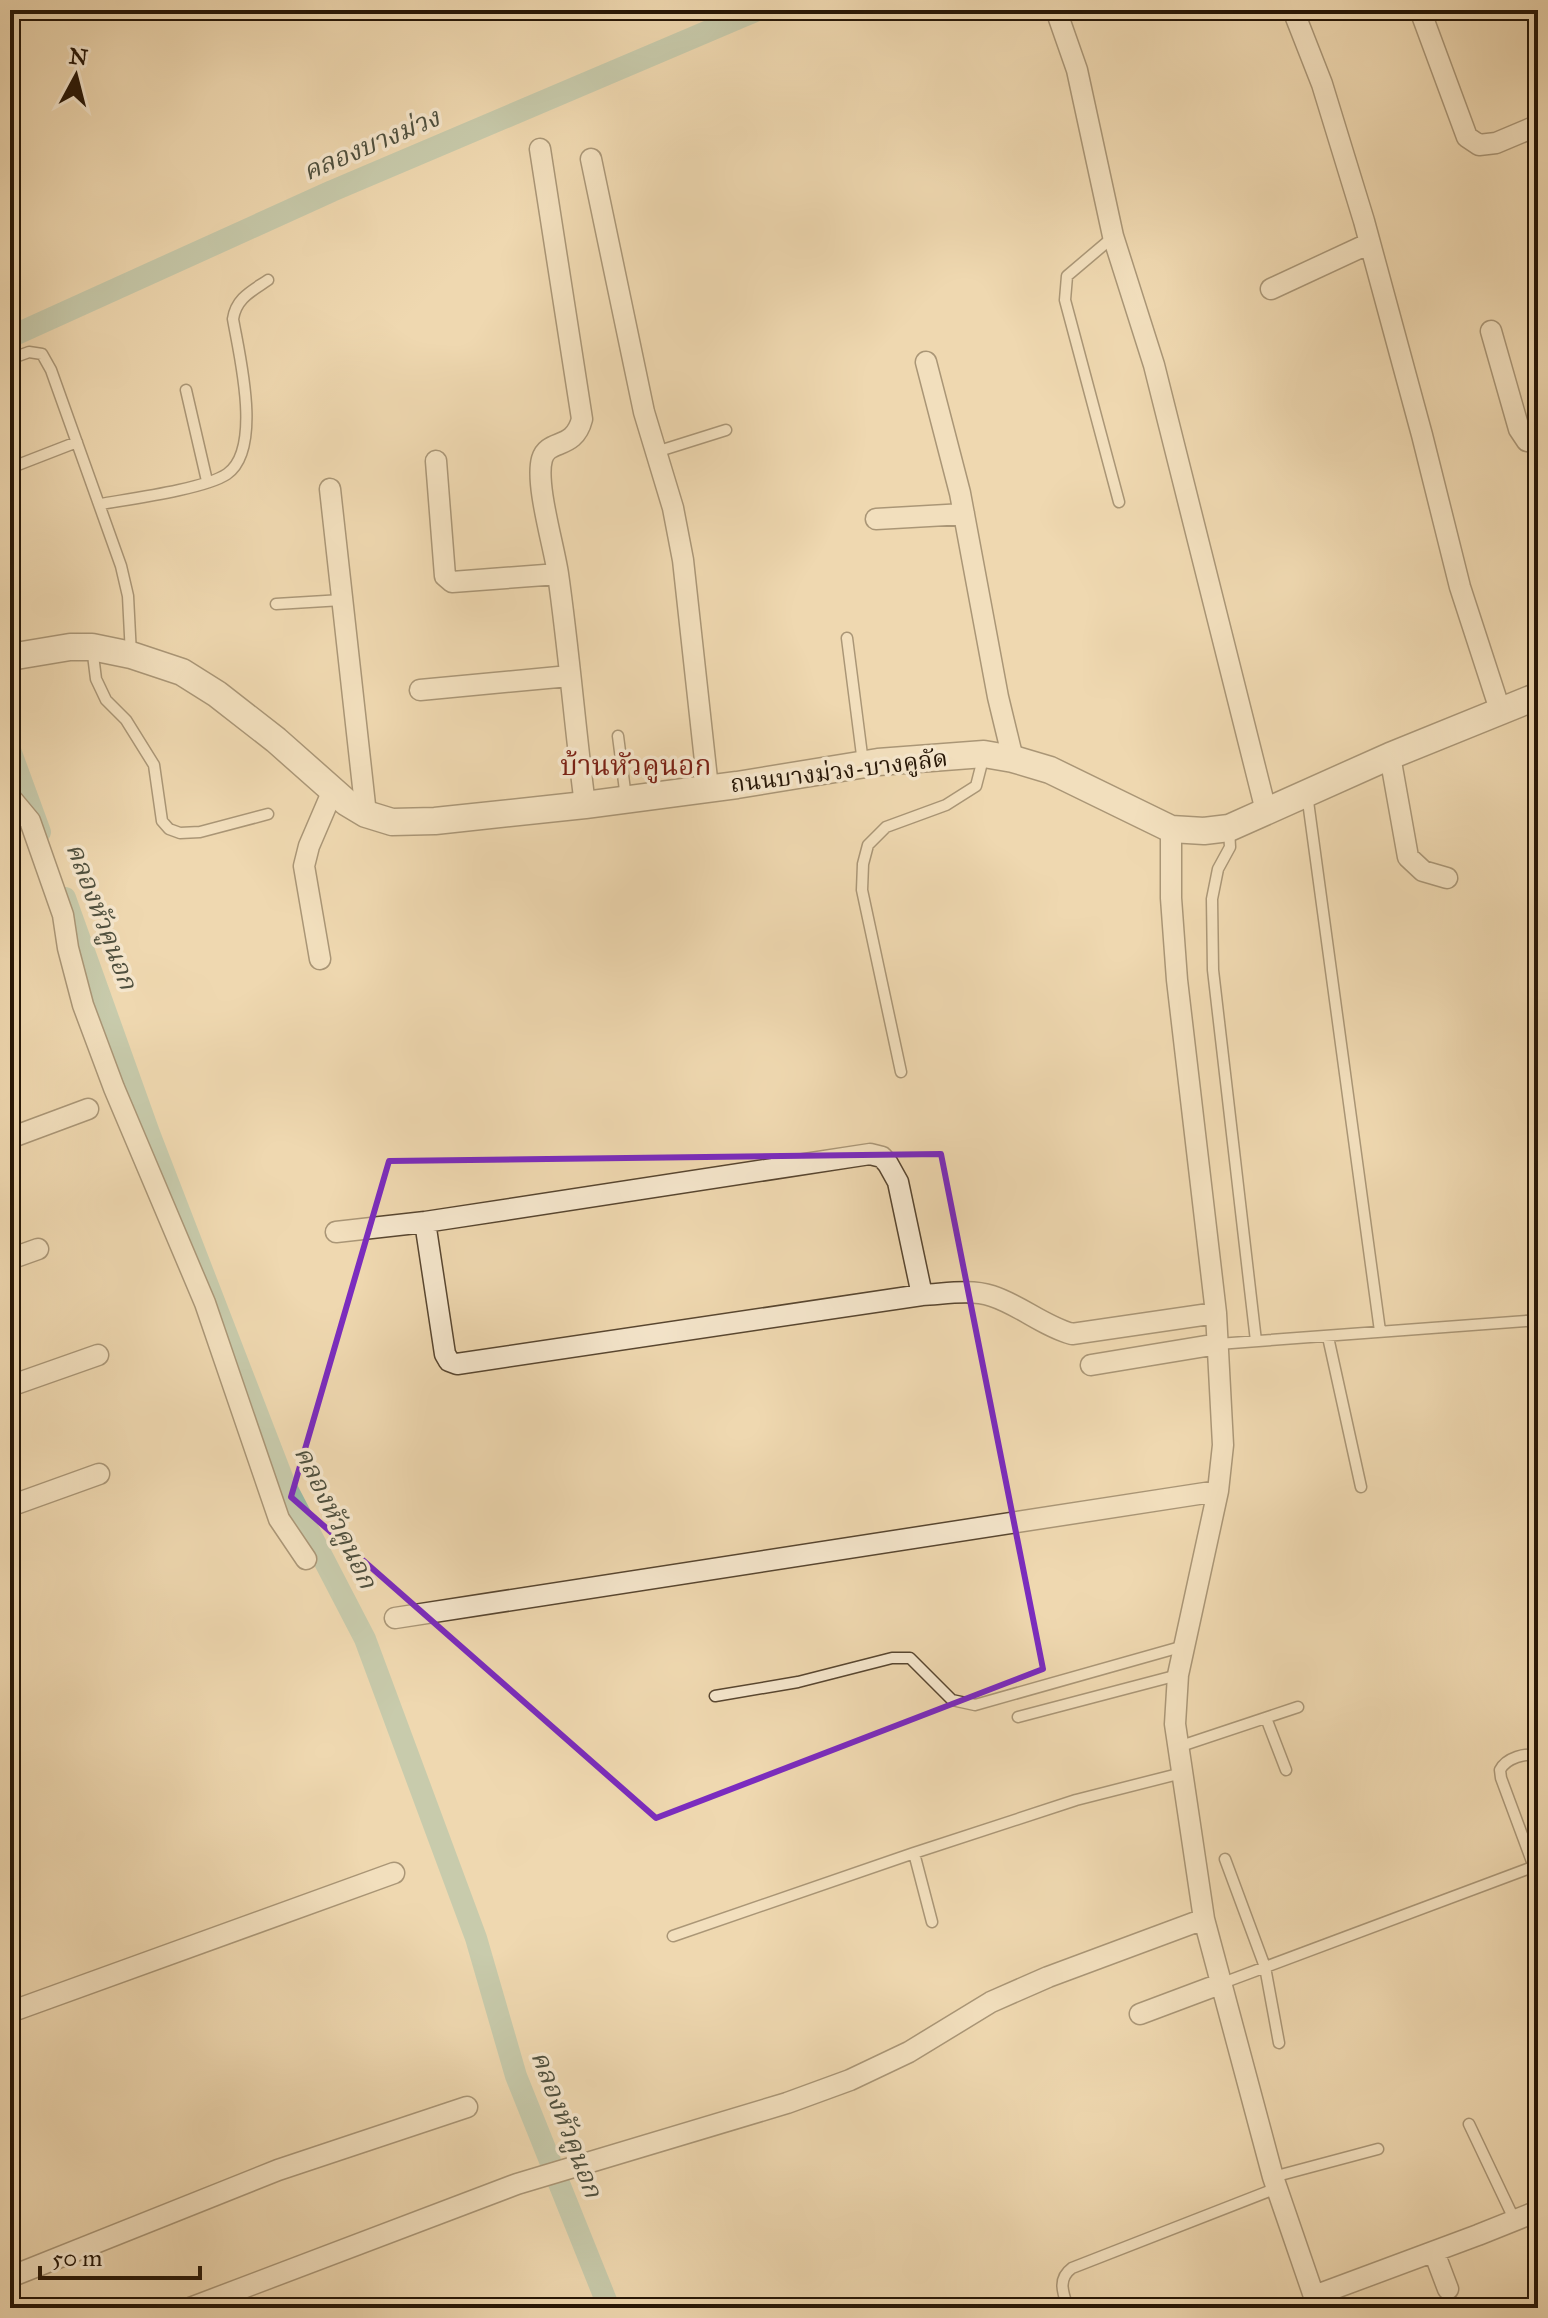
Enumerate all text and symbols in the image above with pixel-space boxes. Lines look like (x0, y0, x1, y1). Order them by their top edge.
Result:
north arrow (36, 36, 116, 116)
text: N (67, 42, 90, 71)
water label: คลองบางม่วง (298, 100, 445, 187)
street label: ถนนบางม่วง-บางคูลัด (729, 743, 949, 799)
district label: บ้านหัวคูนอก (560, 748, 712, 784)
water label: คลองหัวคูนอก (58, 838, 145, 995)
water label: คลองหัวคูนอก (287, 1441, 385, 1595)
water label: คลองหัวคูนอก (523, 2046, 610, 2203)
scale bar (40, 2230, 200, 2280)
text: 50 m (52, 2243, 102, 2273)

